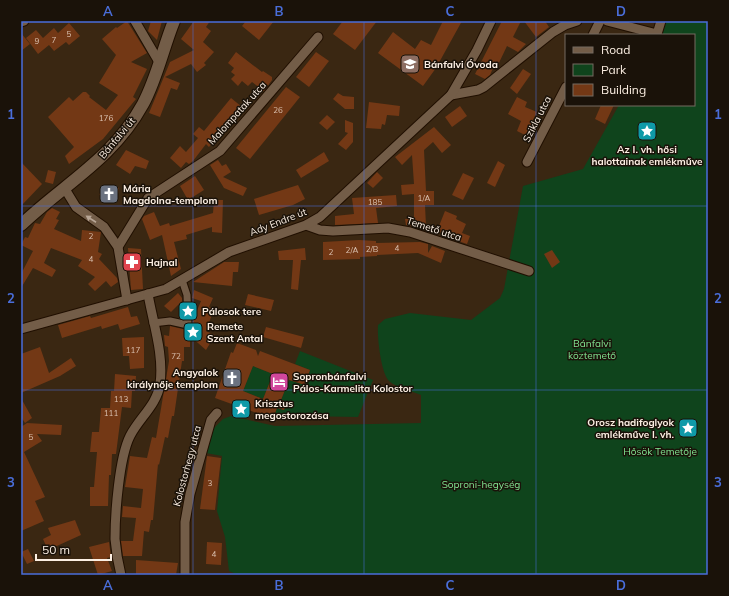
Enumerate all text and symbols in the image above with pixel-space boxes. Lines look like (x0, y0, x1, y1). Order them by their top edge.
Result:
text: A (103, 3, 113, 19)
text: B (275, 3, 284, 19)
text: C (446, 3, 455, 19)
text: D (616, 3, 626, 19)
house number: 5 (67, 29, 72, 39)
legend (565, 34, 695, 106)
house number: 7 (52, 35, 57, 45)
house number: 9 (35, 36, 40, 46)
text: Road (601, 42, 630, 57)
school or university icon: Bánfalvi Óvoda (399, 53, 421, 75)
place label: Bánfalvi Óvoda (424, 58, 498, 71)
text: Park (601, 62, 627, 77)
street label: Malompatak utca (205, 79, 269, 147)
text: Building (601, 82, 646, 97)
street label: Szikla utca (520, 94, 554, 144)
house number: 26 (273, 105, 283, 115)
text: 1 (7, 106, 15, 122)
text: 1 (714, 106, 722, 122)
house number: 176 (99, 113, 113, 123)
street label: Bánfalvi út (96, 114, 138, 161)
place icon: Az I. vh. hősi halottainak emlékműve (636, 120, 658, 142)
place label: Az I. vh. hősi halottainak emlékműve (591, 143, 703, 168)
place label: Mária Magdolna-templom (123, 182, 217, 207)
church icon: Mária Magdolna-templom (98, 183, 120, 205)
house number: 1/A (418, 193, 431, 203)
house number: 185 (368, 197, 382, 207)
street label: Ady Endre út (248, 205, 309, 239)
street label: Temető utca (405, 214, 463, 244)
one-way arrow (86, 215, 97, 223)
house number: 2 (89, 231, 94, 241)
house number: 4 (395, 243, 400, 253)
house number: 2/B (366, 244, 378, 254)
house number: 2/A (346, 245, 359, 255)
house number: 2 (329, 247, 334, 257)
pharmacy icon: Hajnal (121, 251, 143, 273)
house number: 4 (89, 254, 94, 264)
place label: Hajnal (146, 256, 177, 269)
text: 2 (7, 290, 15, 306)
text: 2 (714, 290, 722, 306)
place icon: Pálosok tere (177, 300, 199, 322)
place label: Pálosok tere (202, 305, 262, 318)
place label: Remete Szent Antal (207, 320, 263, 345)
place icon: Remete Szent Antal (182, 321, 204, 343)
park label: Bánfalvi köztemető (568, 337, 616, 362)
house number: 117 (126, 345, 140, 355)
house number: 72 (171, 351, 181, 361)
place label: Angyalok királynője templom (127, 366, 218, 391)
church icon: Angyalok királynője templom (221, 367, 243, 389)
place label: Sopronbánfalvi Pálos-Karmelita Kolostor (293, 370, 413, 395)
hotel icon: Sopronbánfalvi Pálos-Karmelita Kolostor (268, 371, 290, 393)
house number: 113 (114, 394, 128, 404)
place label: Krisztus megostorozása (255, 397, 329, 422)
place icon: Krisztus megostorozása (230, 398, 252, 420)
house number: 111 (104, 408, 118, 418)
place label: Orosz hadifoglyok emlékműve I. vh. (587, 416, 674, 441)
place icon: Orosz hadifoglyok emlékműve I. vh. (677, 417, 699, 439)
street label: Kolostorhegy utca (170, 424, 204, 508)
house number: 5 (29, 432, 34, 442)
park label: Hősök Temetője (623, 445, 697, 458)
text: 3 (7, 474, 15, 490)
text: 3 (714, 474, 722, 490)
house number: 3 (208, 478, 213, 488)
park label: Soproni-hegység (442, 478, 520, 491)
scale bar (36, 536, 111, 562)
text: 50 m (42, 542, 70, 557)
house number: 4 (212, 549, 217, 559)
text: A (103, 577, 113, 593)
text: B (275, 577, 284, 593)
text: C (446, 577, 455, 593)
text: D (616, 577, 626, 593)

